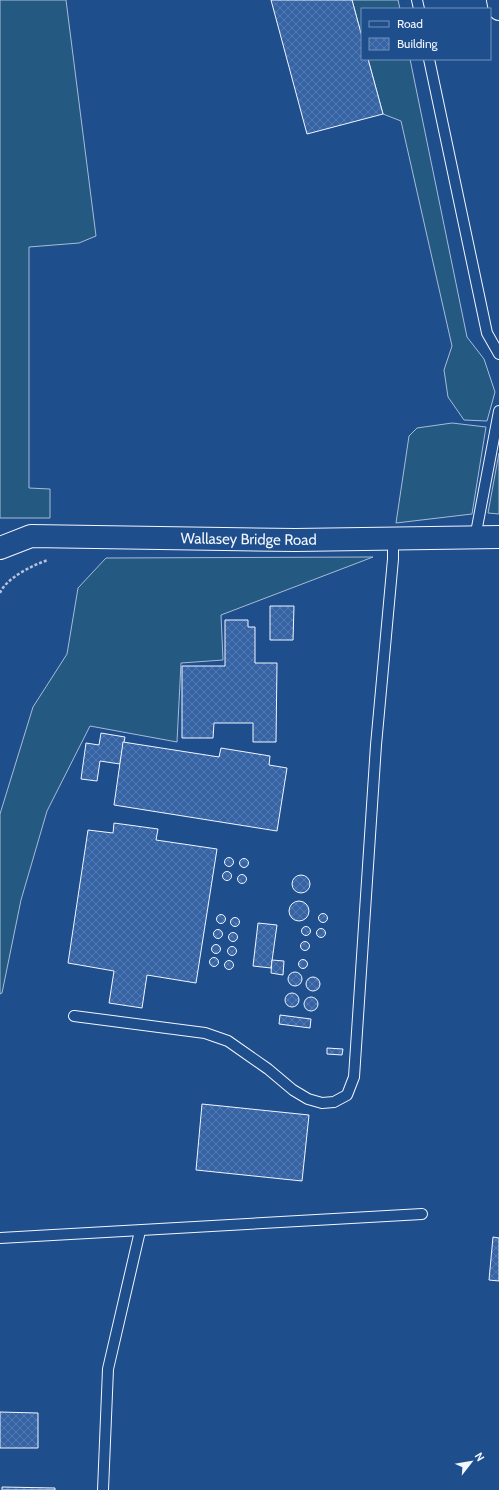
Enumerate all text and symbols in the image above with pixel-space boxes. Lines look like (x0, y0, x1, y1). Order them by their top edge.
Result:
legend (361, 8, 491, 60)
text: Road (397, 16, 423, 31)
text: Building (397, 36, 439, 51)
street label: Wallasey Bridge Road (181, 529, 317, 549)
north arrow (451, 1442, 491, 1482)
text: N (472, 1450, 488, 1464)

